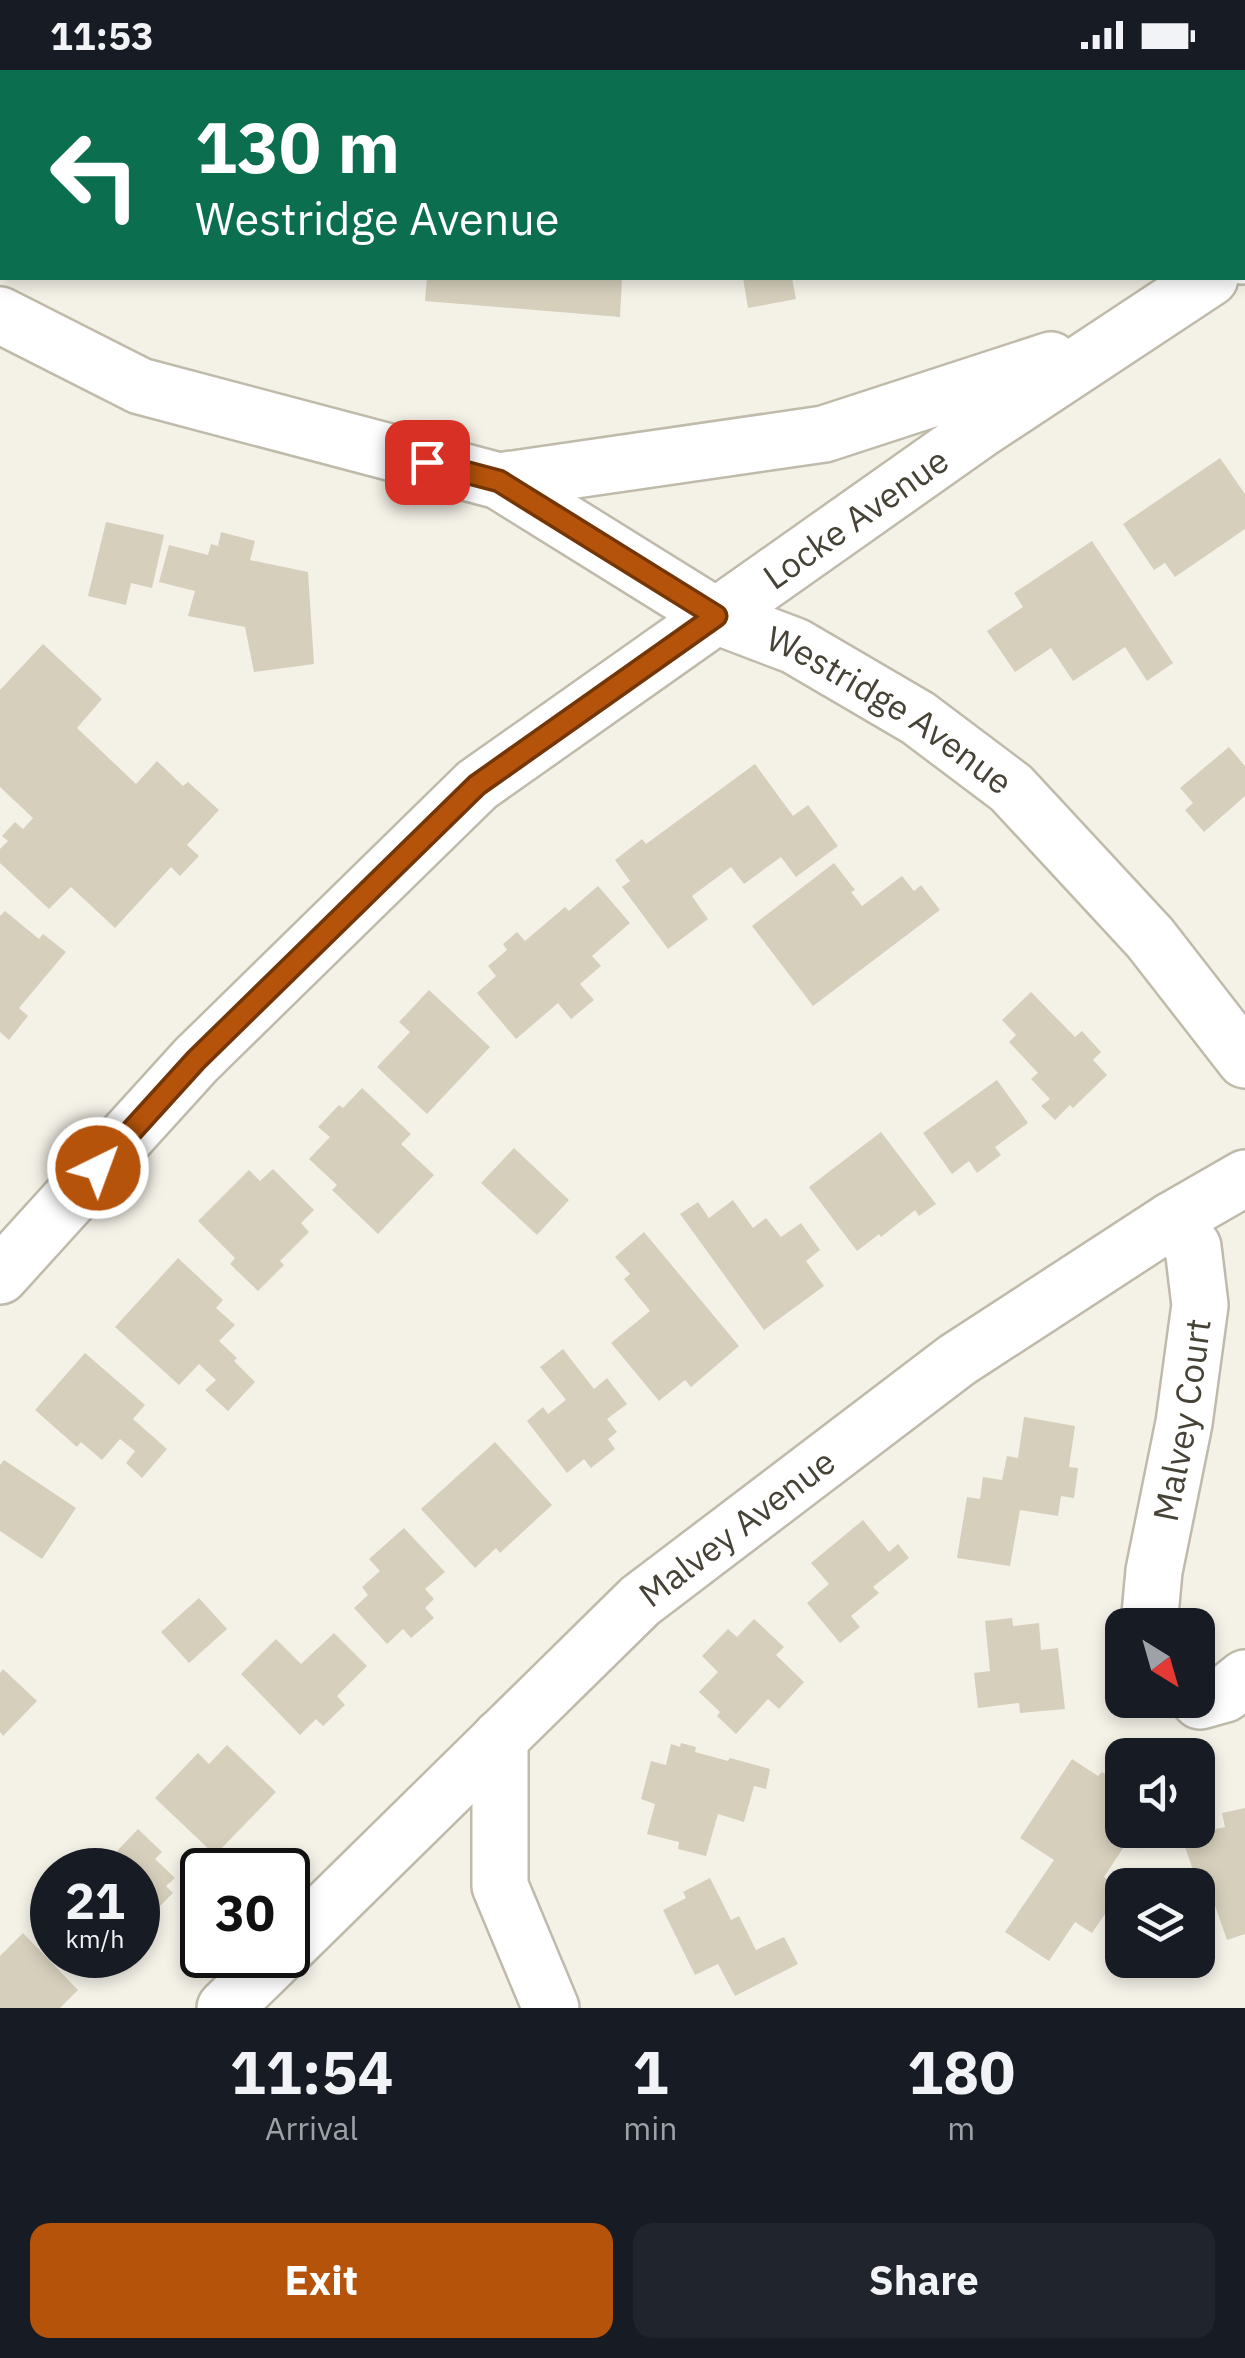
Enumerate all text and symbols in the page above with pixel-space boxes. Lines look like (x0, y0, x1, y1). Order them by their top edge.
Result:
text: 11:53 (50, 11, 154, 60)
text: 130 m (195, 101, 400, 192)
icon: left (30, 110, 160, 240)
text: Westridge Avenue (195, 189, 559, 247)
pin (385, 420, 470, 505)
icon: arrive (400, 435, 455, 490)
street label: Locke Avenue (754, 437, 957, 599)
street label: Westridge Avenue (760, 614, 1022, 804)
position arrow (46, 1116, 150, 1220)
street label: Malvey Court (1142, 1316, 1221, 1525)
street label: Malvey Avenue (629, 1438, 844, 1617)
north arrow (1105, 1608, 1215, 1718)
map controls (1105, 1608, 1215, 1978)
button: sound (1105, 1738, 1215, 1848)
speed limit sign: 30 (180, 1848, 310, 1978)
text: 21 (65, 1868, 125, 1933)
button: layers (1105, 1868, 1215, 1978)
text: km/h (66, 1922, 124, 1955)
text: 11:54 (230, 2032, 394, 2111)
text: 1 (632, 2032, 668, 2111)
text: 180 (907, 2032, 1015, 2111)
text: Arrival (265, 2107, 358, 2149)
text: min (623, 2107, 677, 2149)
text: m (947, 2107, 975, 2149)
button: Exit (30, 2223, 613, 2338)
button: Share (633, 2223, 1215, 2338)

